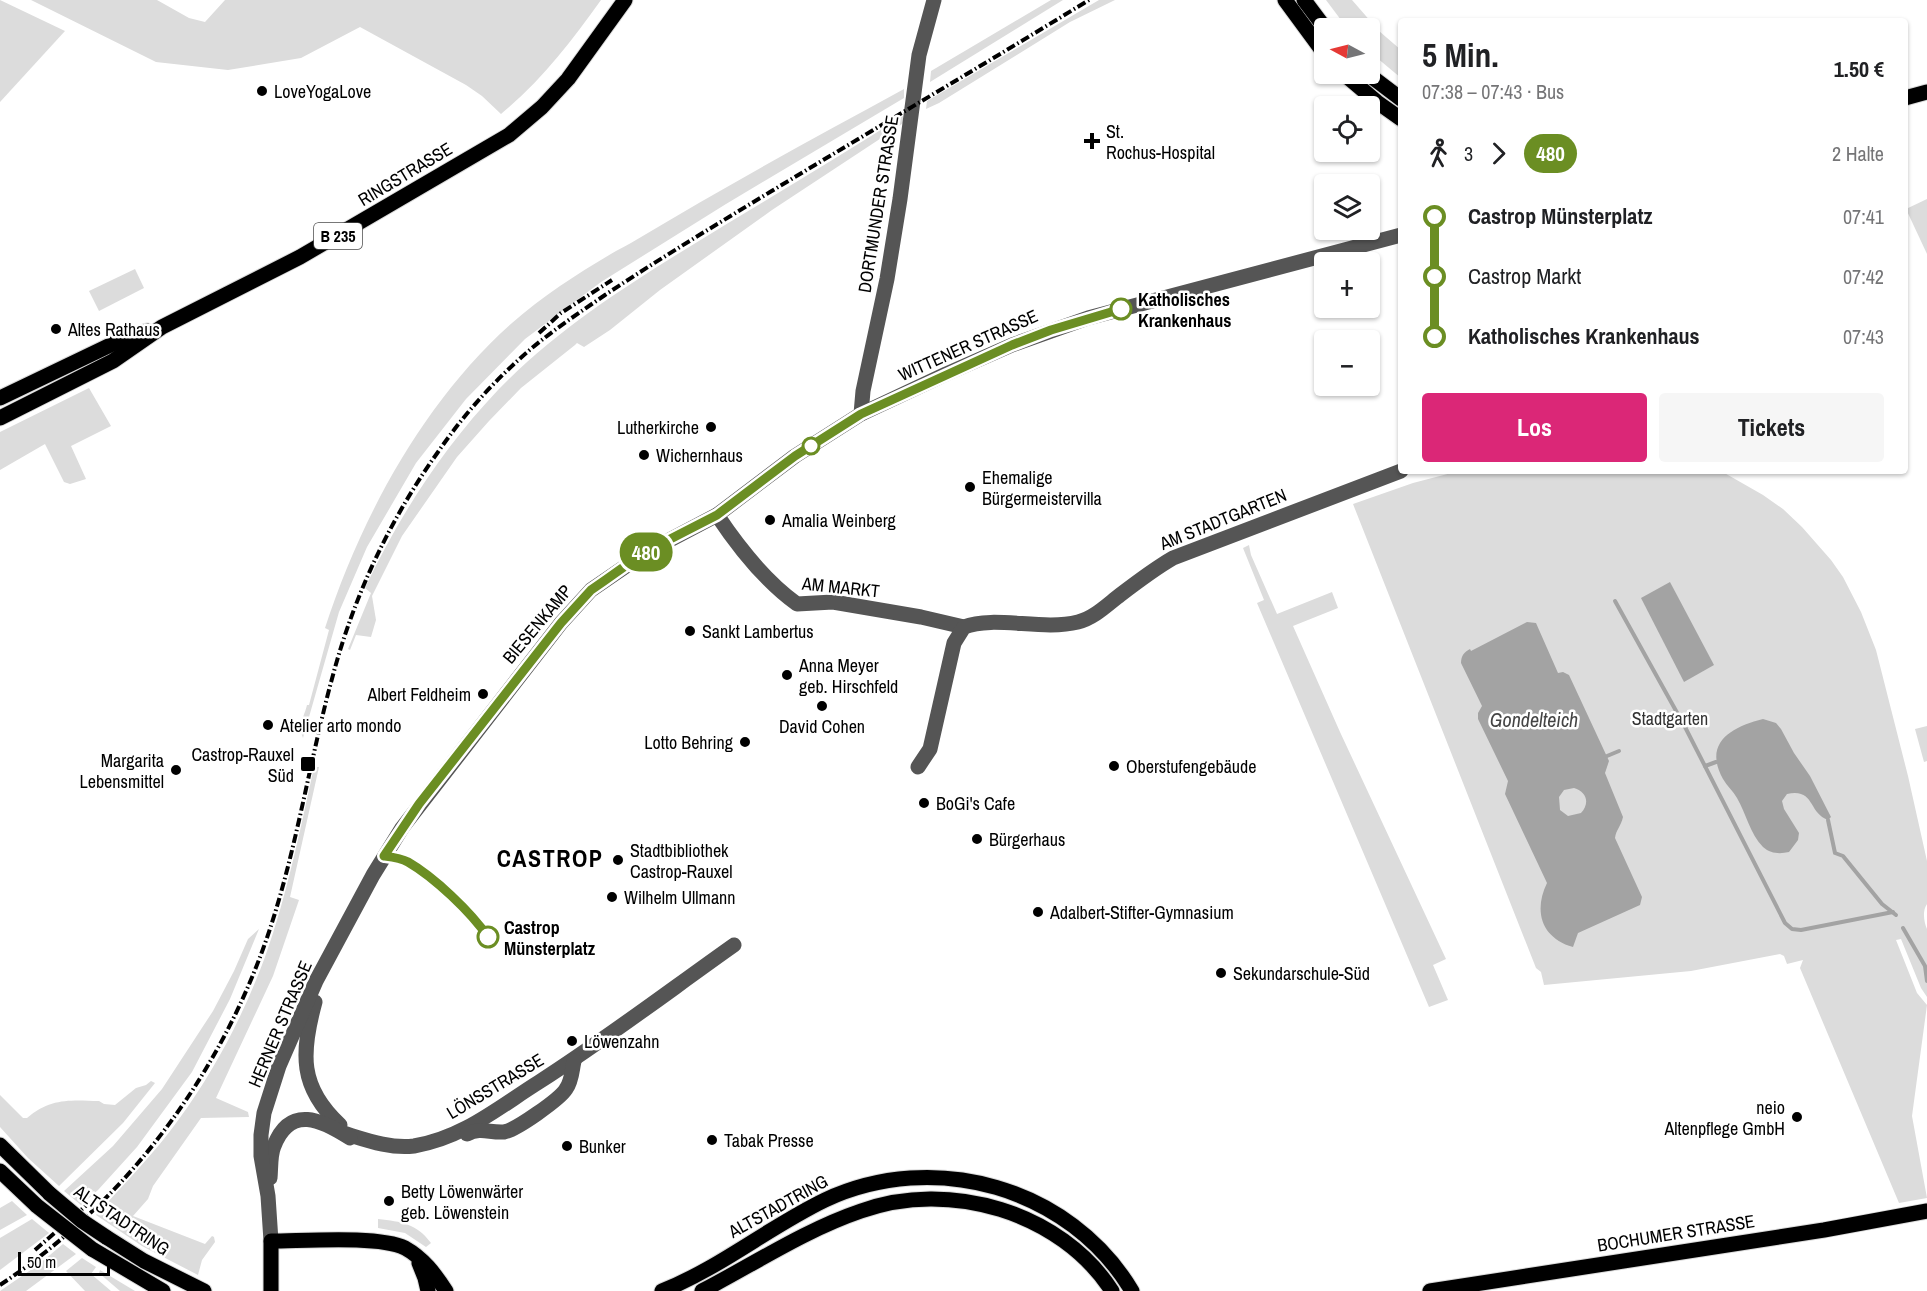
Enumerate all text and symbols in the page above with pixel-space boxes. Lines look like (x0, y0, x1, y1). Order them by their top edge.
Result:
north arrow (1314, 18, 1380, 84)
map controls (1314, 18, 1380, 396)
text: 5 Min. (1422, 33, 1499, 77)
text: 1.50 € (1834, 54, 1884, 84)
text: 07:38 – 07:43 · Bus (1422, 78, 1564, 105)
place label: LoveYogaLove (274, 79, 371, 104)
marker: LoveYogaLove (255, 84, 269, 98)
button: locate (1314, 96, 1380, 162)
street label: DORTMUNDER STRASSE (852, 113, 904, 295)
place label: St. Rochus-Hospital (1106, 119, 1215, 165)
marker: St. Rochus-Hospital (1083, 132, 1101, 150)
street label: RINGSTRASSE (353, 136, 457, 212)
icon: walk (1422, 137, 1455, 170)
icon: forward (1482, 137, 1515, 170)
text: 480 (1536, 139, 1565, 168)
text: 3 (1464, 140, 1473, 167)
text: 2 Halte (1832, 140, 1884, 167)
button: layers (1314, 174, 1380, 240)
text: Castrop Münsterplatz (1468, 201, 1652, 231)
text: 07:41 (1843, 203, 1884, 230)
road number: B 235 (314, 223, 362, 249)
button: + (1314, 252, 1380, 318)
text: Castrop Markt (1468, 261, 1581, 291)
text: 07:42 (1843, 263, 1884, 290)
place label: Katholisches Krankenhaus (1138, 287, 1232, 333)
marker: Katholisches Krankenhaus (1110, 298, 1132, 320)
street label: WITTENER STRASSE (894, 303, 1042, 387)
place label: Altes Rathaus (67, 317, 160, 342)
text: Katholisches Krankenhaus (1468, 321, 1700, 351)
marker: Altes Rathaus (49, 322, 63, 336)
text: 07:43 (1843, 323, 1884, 350)
button: − (1314, 330, 1380, 396)
button: Los (1422, 393, 1647, 462)
button: Tickets (1659, 393, 1884, 462)
place label: Lutherkirche (617, 415, 699, 440)
marker: Lutherkirche (704, 420, 718, 434)
unlabelled marker (802, 437, 820, 455)
place label: Wichernhaus (656, 443, 743, 468)
marker: Wichernhaus (637, 448, 651, 462)
place label: Ehemalige Bürgermeistervilla (982, 465, 1102, 511)
marker: Ehemalige Bürgermeistervilla (963, 480, 977, 494)
street label: AM STADTGARTEN (1155, 482, 1290, 556)
place label: Amalia Weinberg (781, 508, 897, 533)
marker: Amalia Weinberg (763, 513, 777, 527)
line badge: 480 (612, 532, 680, 572)
text: 480 (632, 538, 660, 567)
street label: AM MARKT (800, 570, 881, 604)
street label: BIESENKAMP (497, 579, 578, 669)
place label: Sankt Lambertus (702, 619, 814, 644)
marker: Sankt Lambertus (683, 624, 697, 638)
place label: Anna Meyer geb. Hirschfeld (798, 653, 898, 699)
marker: Anna Meyer geb. Hirschfeld (780, 668, 794, 682)
place label: Albert Feldheim (367, 682, 471, 707)
marker: Albert Feldheim (476, 687, 490, 701)
marker: David Cohen (815, 699, 829, 713)
water label: Gondelteich (1490, 706, 1578, 733)
park label: Stadtgarten (1632, 706, 1708, 731)
place label: Atelier arto mondo (279, 713, 401, 738)
place label: David Cohen (779, 714, 865, 739)
marker: Atelier arto mondo (261, 718, 275, 732)
place label: Lotto Behring (644, 730, 734, 755)
marker: Lotto Behring (738, 735, 752, 749)
place label: Castrop-Rauxel Süd (191, 742, 294, 788)
place label: Margarita Lebensmittel (79, 748, 164, 794)
place label: Oberstufengebäude (1126, 754, 1256, 779)
marker: Castrop-Rauxel Süd (299, 755, 317, 773)
marker: Oberstufengebäude (1107, 759, 1121, 773)
marker: Margarita Lebensmittel (169, 763, 183, 777)
place label: BoGi's Cafe (936, 791, 1015, 816)
marker: BoGi's Cafe (917, 796, 931, 810)
place label: Bürgerhaus (989, 827, 1065, 852)
marker: Bürgerhaus (970, 832, 984, 846)
place label: Stadtbibliothek Castrop-Rauxel (630, 838, 733, 884)
district label: CASTROP (497, 842, 603, 874)
marker: Stadtbibliothek Castrop-Rauxel (611, 853, 625, 867)
place label: Wilhelm Ullmann (624, 885, 736, 910)
marker: Wilhelm Ullmann (605, 890, 619, 904)
place label: Adalbert-Stifter-Gymnasium (1049, 900, 1234, 925)
marker: Adalbert-Stifter-Gymnasium (1031, 905, 1045, 919)
place label: Castrop Münsterplatz (504, 915, 596, 961)
marker: Castrop Münsterplatz (477, 926, 499, 948)
street label: HERNER STRASSE (242, 957, 318, 1091)
place label: Sekundarschule-Süd (1233, 961, 1370, 986)
marker: Sekundarschule-Süd (1214, 966, 1228, 980)
place label: Löwenzahn (584, 1029, 660, 1054)
marker: Löwenzahn (565, 1034, 579, 1048)
street label: LÖNSSTRASSE (442, 1047, 548, 1125)
place label: neio Altenpflege GmbH (1663, 1095, 1785, 1141)
marker: neio Altenpflege GmbH (1790, 1110, 1804, 1124)
place label: Tabak Presse (724, 1128, 814, 1153)
marker: Tabak Presse (705, 1133, 719, 1147)
place label: Bunker (579, 1134, 626, 1159)
marker: Bunker (560, 1139, 574, 1153)
street label: ALTSTADTRING (723, 1168, 832, 1244)
street label: ALTSTADTRING (68, 1178, 175, 1261)
place label: Betty Löwenwärter geb. Löwenstein (401, 1179, 523, 1225)
marker: Betty Löwenwärter geb. Löwenstein (382, 1194, 396, 1208)
street label: BOCHUMER STRASSE (1595, 1208, 1757, 1258)
scale bar (18, 1249, 110, 1276)
text: 50 m (27, 1251, 56, 1273)

